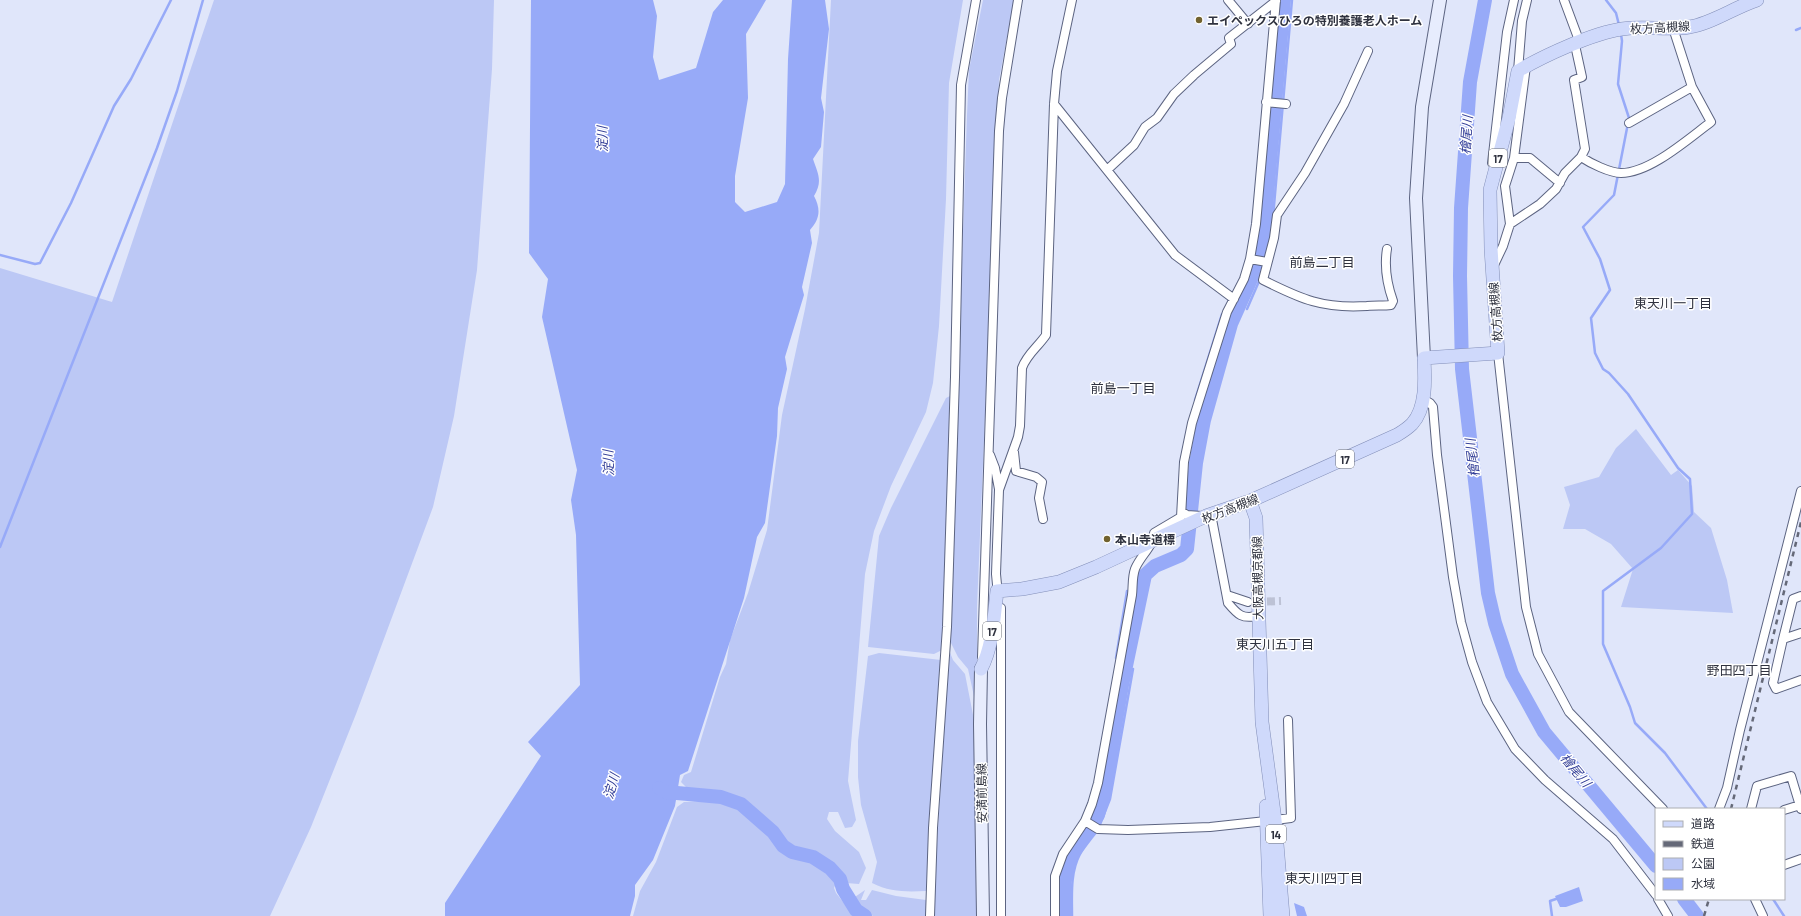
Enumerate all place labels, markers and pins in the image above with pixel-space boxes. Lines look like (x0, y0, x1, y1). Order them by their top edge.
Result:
place label: エイぺックスひろの特別養護老人ホーム (1207, 13, 1422, 27)
marker: エイぺックスひろの特別養護老人ホーム (1194, 15, 1204, 25)
place label: 本山寺道標 (1115, 532, 1175, 546)
marker: 本山寺道標 (1102, 534, 1112, 544)

